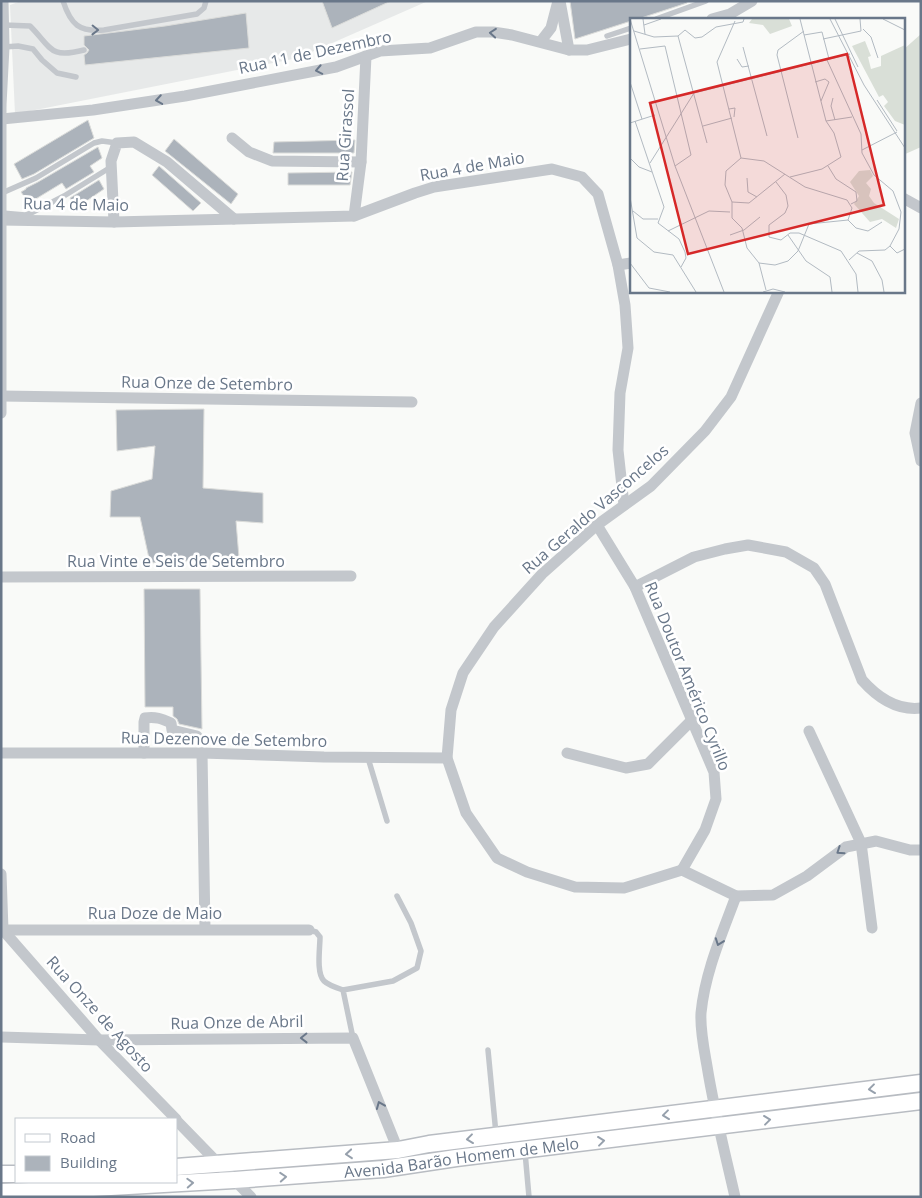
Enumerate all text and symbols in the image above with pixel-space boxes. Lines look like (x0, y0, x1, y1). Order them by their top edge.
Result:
inset map (630, 18, 904, 292)
one-way arrow (92, 25, 100, 35)
street label: Rua 11 de Dezembro (236, 25, 394, 79)
one-way arrow (489, 27, 497, 38)
one-way arrow (315, 65, 324, 75)
street label: Rua Girassol (331, 88, 359, 182)
one-way arrow (155, 94, 164, 104)
street label: Rua 4 de Maio (418, 146, 526, 186)
street label: Rua 4 de Maio (23, 192, 129, 216)
street label: Rua Onze de Setembro (121, 371, 293, 395)
street label: Rua Geraldo Vasconcelos (517, 439, 673, 579)
street label: Rua Vinte e Seis de Setembro (67, 550, 285, 572)
street label: Rua Doutor Américo Cyrillo (640, 578, 736, 774)
street label: Rua Dezenove de Setembro (121, 726, 327, 752)
one-way arrow (837, 845, 846, 855)
street label: Rua Doze de Maio (88, 902, 222, 924)
one-way arrow (715, 937, 725, 946)
street label: Rua Onze de Agosto (42, 951, 158, 1077)
street label: Rua Onze de Abril (170, 1010, 304, 1034)
one-way arrow (300, 1033, 308, 1043)
one-way arrow (868, 1083, 876, 1094)
one-way arrow (375, 1101, 385, 1109)
one-way arrow (661, 1109, 669, 1120)
one-way arrow (763, 1116, 771, 1126)
legend (15, 1118, 178, 1183)
text: Road (60, 1127, 96, 1147)
street label: Avenida Barão Homem de Melo (343, 1132, 580, 1183)
one-way arrow (465, 1133, 473, 1144)
one-way arrow (597, 1136, 605, 1147)
one-way arrow (345, 1148, 353, 1159)
text: Building (60, 1152, 117, 1172)
one-way arrow (279, 1171, 287, 1182)
one-way arrow (186, 1177, 194, 1188)

